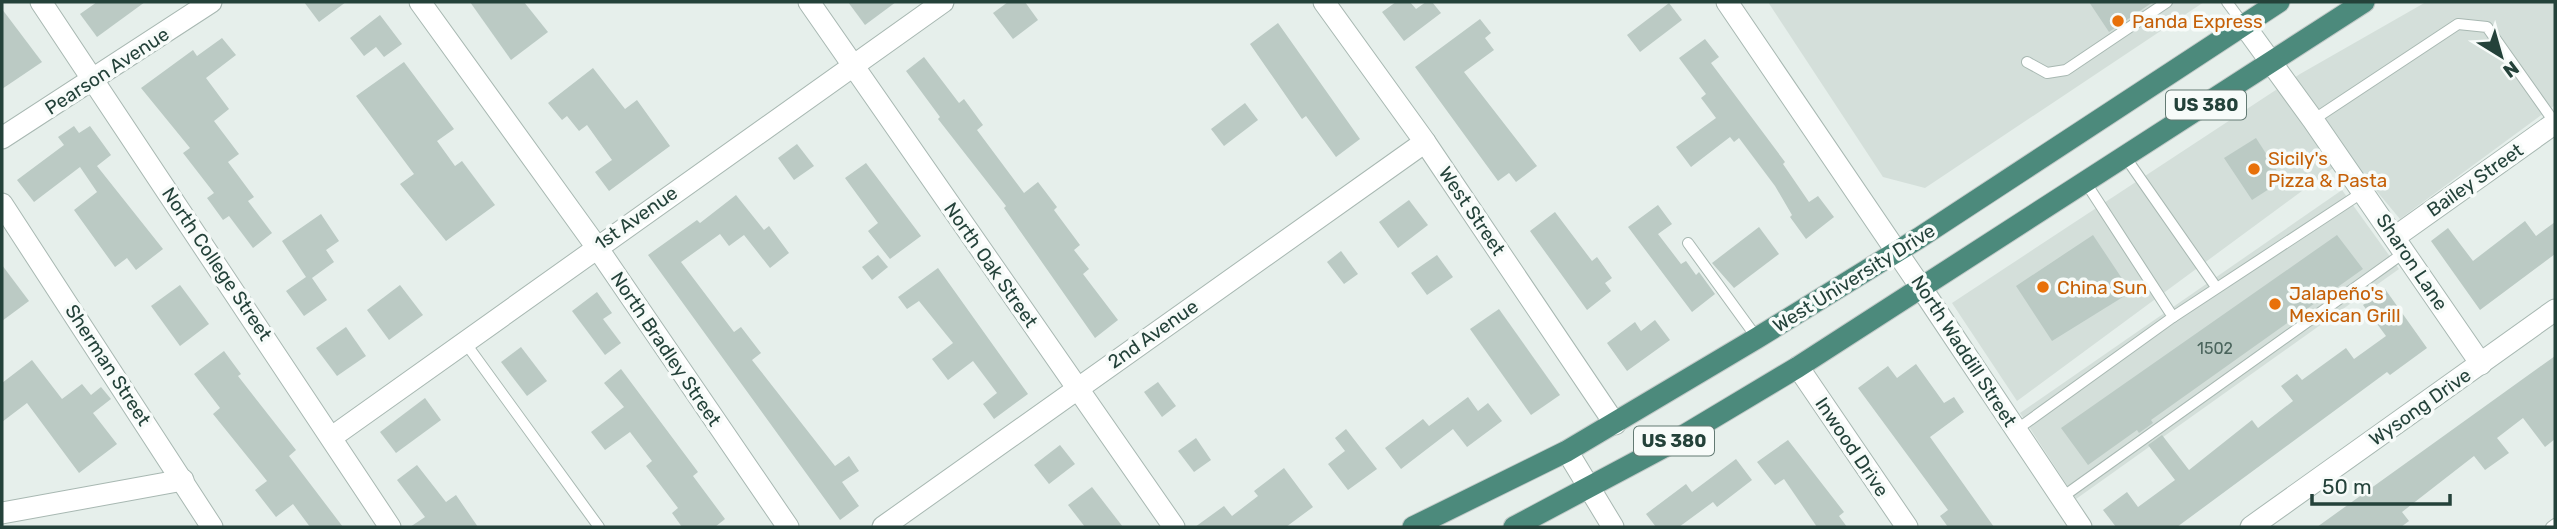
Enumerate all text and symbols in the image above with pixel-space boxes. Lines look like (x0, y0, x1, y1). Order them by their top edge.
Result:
place label: Panda Express (2132, 10, 2263, 33)
marker: Panda Express (2110, 13, 2126, 29)
north arrow (2466, 21, 2536, 91)
street label: Pearson Avenue (41, 22, 173, 120)
text: N (2499, 56, 2523, 82)
road number: US 380 (2166, 90, 2246, 120)
street label: Bailey Street (2422, 138, 2528, 222)
place label: Sicily's Pizza & Pasta (2268, 147, 2387, 192)
marker: Sicily's Pizza & Pasta (2246, 161, 2262, 177)
street label: West Street (1434, 162, 1510, 260)
street label: 1st Avenue (590, 181, 682, 255)
street label: North College Street (157, 183, 277, 346)
street label: North Oak Street (939, 198, 1043, 332)
street label: Sharon Lane (2371, 209, 2453, 315)
street label: West University Drive (1769, 219, 1939, 337)
street label: North Bradley Street (606, 268, 726, 431)
street label: North Waddill Street (1906, 271, 2022, 432)
place label: China Sun (2057, 276, 2147, 299)
marker: China Sun (2035, 279, 2051, 295)
place label: Jalapeño's Mexican Grill (2289, 282, 2401, 327)
street label: 2nd Avenue (1104, 295, 1202, 373)
marker: Jalapeño's Mexican Grill (2267, 296, 2283, 312)
street label: Sherman Street (60, 300, 156, 430)
house number: 1502 (2197, 339, 2233, 358)
street label: Wysong Drive (2365, 363, 2475, 451)
street label: Inwood Drive (1810, 393, 1894, 501)
road number: US 380 (1634, 426, 1714, 456)
scale bar (2312, 462, 2450, 506)
text: 50 m (2322, 474, 2372, 499)

